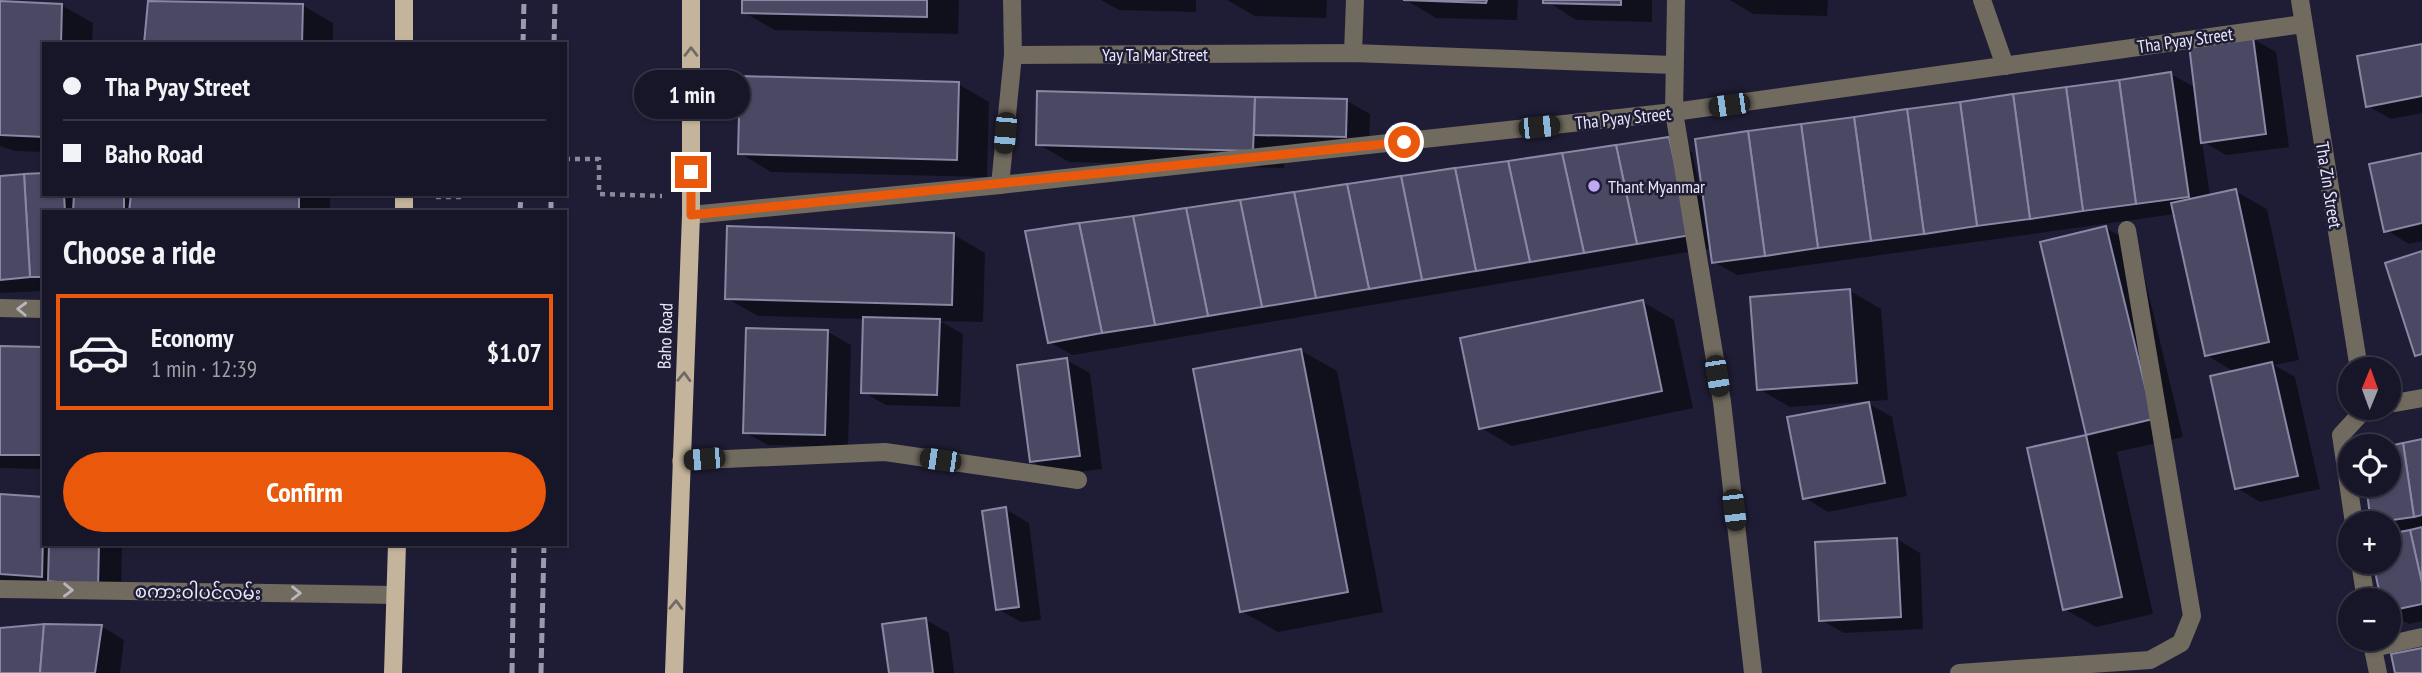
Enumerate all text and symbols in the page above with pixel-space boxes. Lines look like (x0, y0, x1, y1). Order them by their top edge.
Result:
street label: Tha Pyay Street (2136, 22, 2234, 58)
street label: Yay Ta Mar Street (1102, 43, 1208, 66)
one-way arrow (683, 46, 699, 57)
text: Tha Pyay Street (105, 70, 250, 103)
callout: 1 min (633, 71, 749, 120)
text: 1 min (669, 80, 715, 109)
car (1707, 92, 1752, 118)
street label: Tha Pyay Street (1574, 102, 1672, 134)
car (993, 111, 1018, 155)
car (1518, 114, 1561, 140)
route start (1388, 126, 1420, 158)
text: Baho Road (105, 137, 203, 170)
street label: Tha Zin Street (2311, 140, 2347, 230)
route end (675, 156, 707, 188)
place label: Thant Myanmar (1608, 175, 1705, 198)
marker: Thant Myanmar (1586, 178, 1602, 194)
text: Choose a ride (63, 231, 216, 273)
one-way arrow (16, 301, 27, 316)
street label: Baho Road (652, 303, 678, 369)
icon: car (67, 321, 130, 384)
text: Economy (151, 321, 233, 354)
text: $1.07 (487, 336, 542, 369)
text: 1 min · 12:39 (151, 354, 257, 383)
car (1704, 354, 1731, 398)
north arrow (2338, 357, 2401, 420)
map controls (2338, 357, 2401, 651)
one-way arrow (677, 372, 692, 383)
button: locate (2338, 434, 2401, 497)
car (683, 447, 726, 471)
car (918, 447, 963, 473)
button: Confirm (63, 452, 546, 532)
car (1722, 488, 1747, 532)
button: + (2338, 511, 2401, 574)
street label: စကားဝါပင်လမ်း (135, 578, 261, 605)
one-way arrow (63, 583, 74, 598)
one-way arrow (290, 586, 301, 601)
button: − (2338, 588, 2401, 651)
one-way arrow (669, 599, 684, 610)

